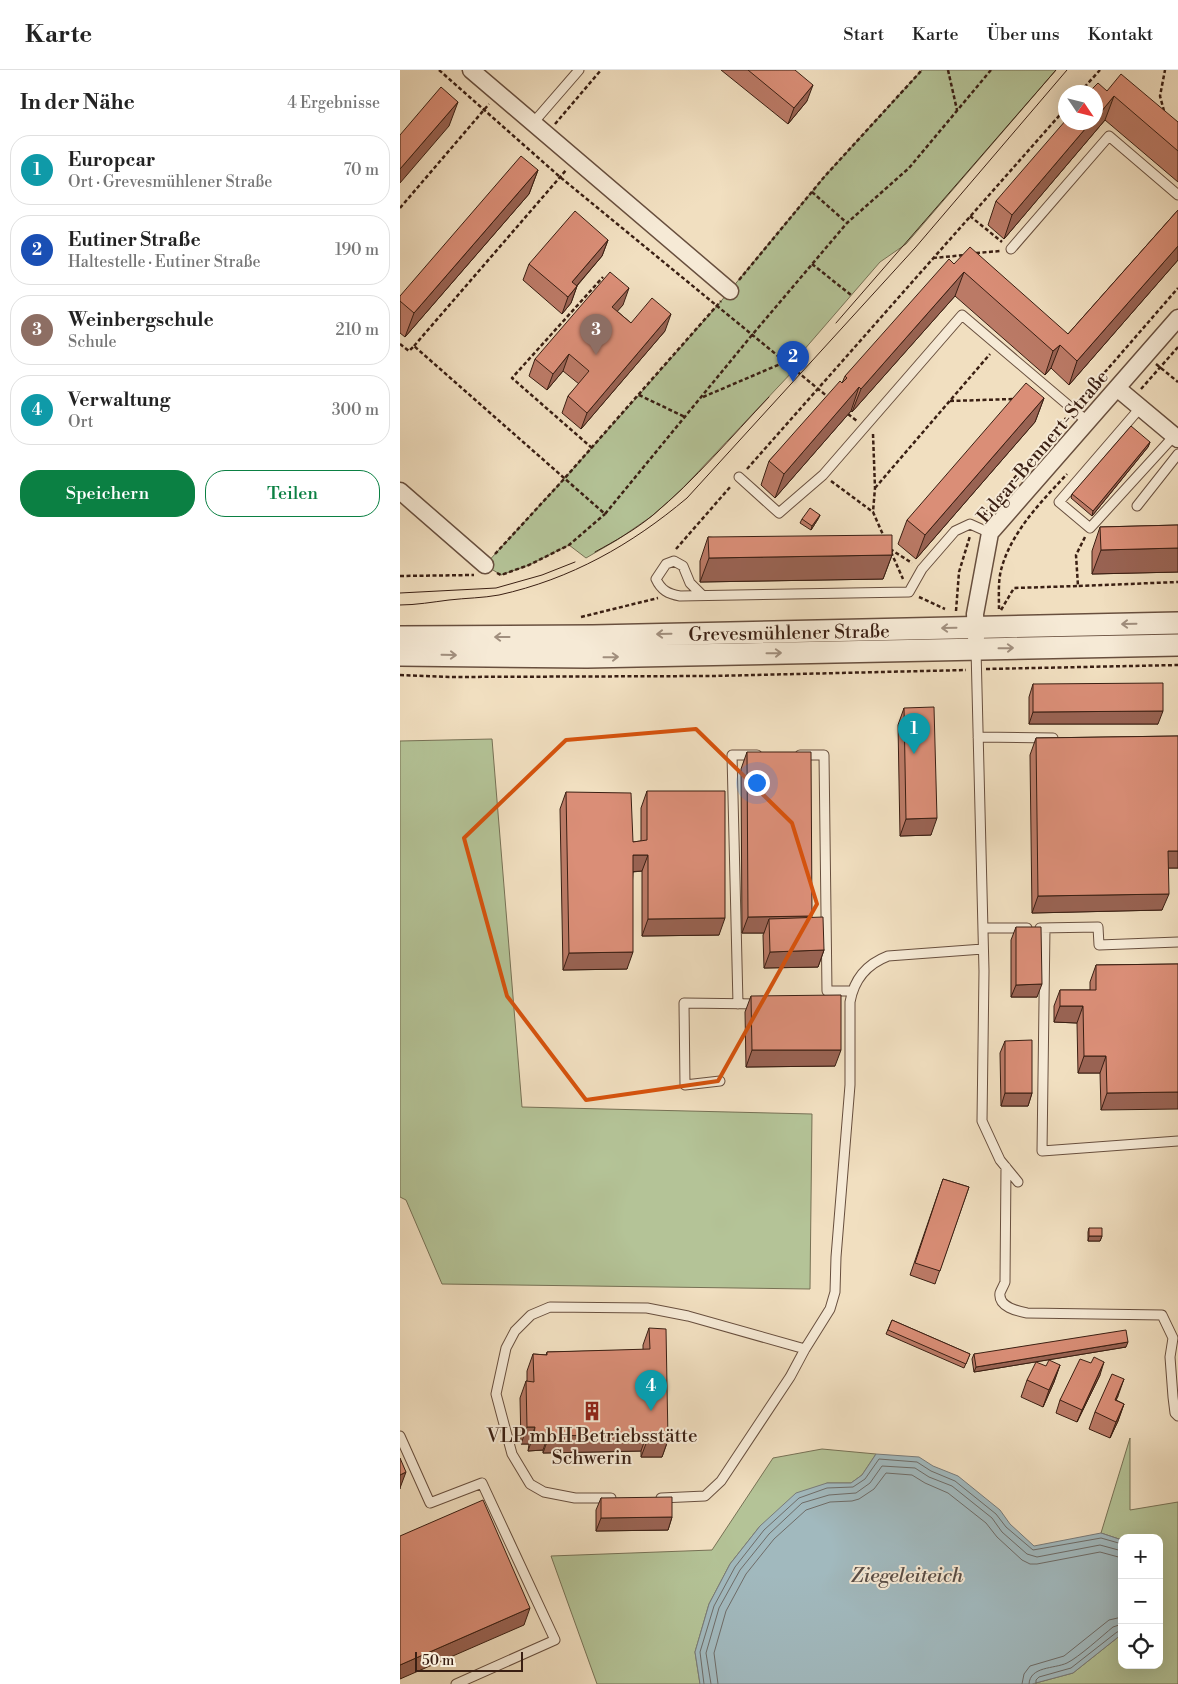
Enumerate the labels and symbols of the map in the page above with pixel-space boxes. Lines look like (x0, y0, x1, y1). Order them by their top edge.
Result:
north arrow (1058, 85, 1103, 130)
pin: 3 (580, 314, 612, 355)
pin: 2 (777, 341, 809, 382)
street label: Edgar-Bennert-Straße (972, 365, 1114, 528)
street label: Grevesmühlener Straße (688, 619, 890, 647)
one-way arrow (1122, 619, 1138, 629)
one-way arrow (942, 623, 958, 633)
one-way arrow (657, 630, 673, 639)
one-way arrow (494, 632, 510, 642)
one-way arrow (998, 643, 1014, 653)
one-way arrow (765, 648, 781, 658)
one-way arrow (440, 650, 456, 660)
one-way arrow (603, 652, 619, 661)
pin: 1 (898, 713, 930, 754)
your location (744, 770, 770, 796)
pin: 4 (635, 1370, 667, 1411)
building icon: VLP mbH Betriebsstätte Schwerin (581, 1400, 603, 1422)
place label: VLP mbH Betriebsstätte Schwerin (486, 1424, 697, 1470)
water label: Ziegeleiteich (851, 1564, 964, 1589)
scale bar (415, 1649, 522, 1672)

